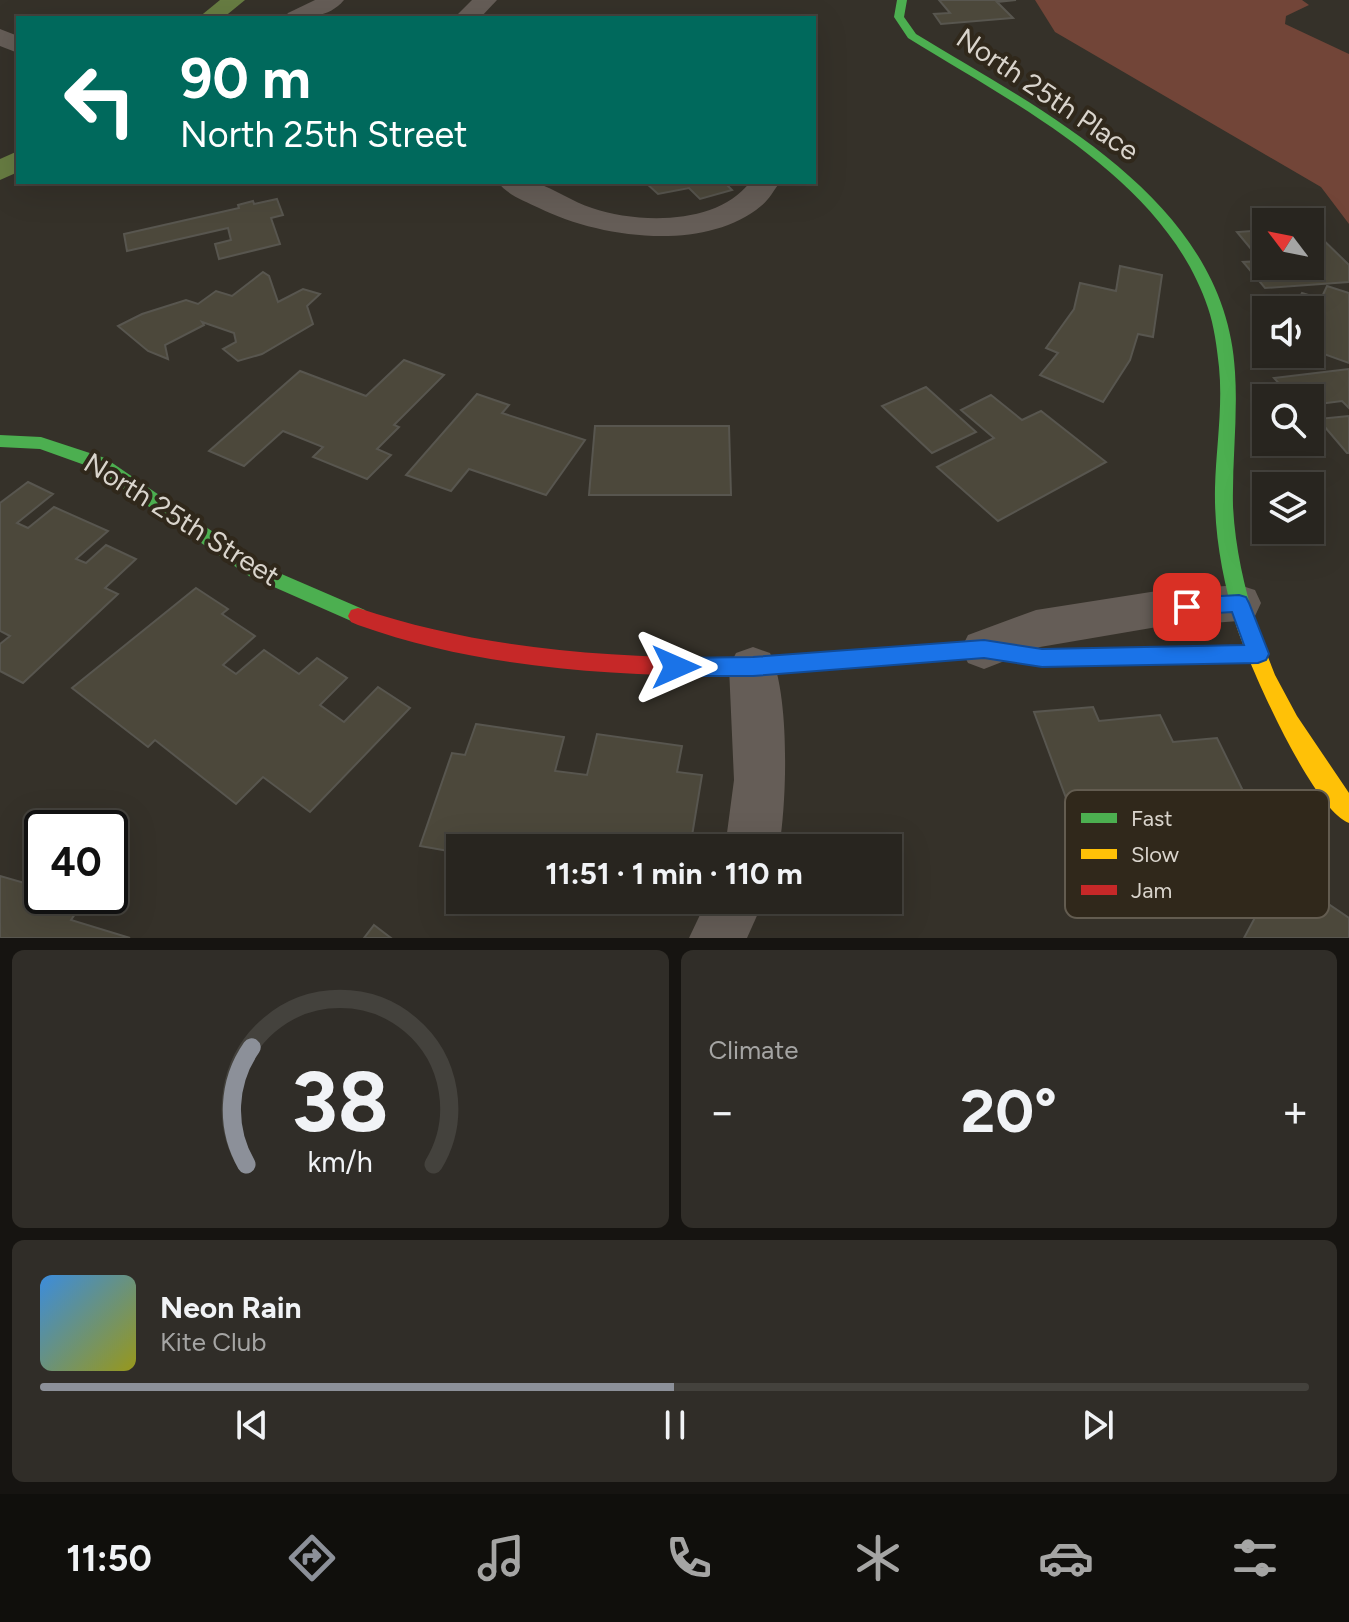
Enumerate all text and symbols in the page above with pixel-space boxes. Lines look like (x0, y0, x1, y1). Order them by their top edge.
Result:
street label: North 25th Place (950, 21, 1146, 167)
text: 90 m (180, 45, 311, 112)
icon: left (48, 48, 152, 152)
text: North 25th Street (180, 113, 468, 156)
north arrow (1252, 208, 1324, 280)
map controls (1252, 208, 1324, 544)
button: sound (1252, 296, 1324, 368)
button: search (1252, 384, 1324, 456)
street label: North 25th Street (78, 445, 286, 593)
button: layers (1252, 472, 1324, 544)
pin (1153, 573, 1221, 641)
icon: arrive (1165, 585, 1209, 629)
position arrow (634, 625, 718, 709)
legend (1065, 790, 1329, 918)
text: Fast (1131, 805, 1173, 832)
speed limit sign: 40 (24, 810, 128, 914)
text: Slow (1131, 841, 1180, 868)
text: 11:51 · 1 min · 110 m (545, 855, 803, 892)
text: Jam (1131, 877, 1172, 904)
text: Climate (709, 1034, 798, 1066)
text: 38 (292, 1052, 389, 1152)
text: 20° (961, 1075, 1057, 1147)
text: − (709, 1085, 736, 1138)
text: + (1282, 1085, 1309, 1138)
text: km/h (308, 1145, 373, 1179)
text: Neon Rain (160, 1289, 302, 1326)
text: Kite Club (160, 1326, 266, 1358)
icon: previous (230, 1403, 274, 1447)
icon: pause (653, 1403, 697, 1447)
icon: next (1076, 1403, 1120, 1447)
icon: directions (284, 1530, 340, 1586)
icon: music (473, 1530, 529, 1586)
icon: phone (661, 1530, 717, 1586)
icon: climate (850, 1530, 906, 1586)
icon: car (1038, 1530, 1094, 1586)
icon: filters (1227, 1530, 1283, 1586)
text: 11:50 (66, 1537, 152, 1580)

